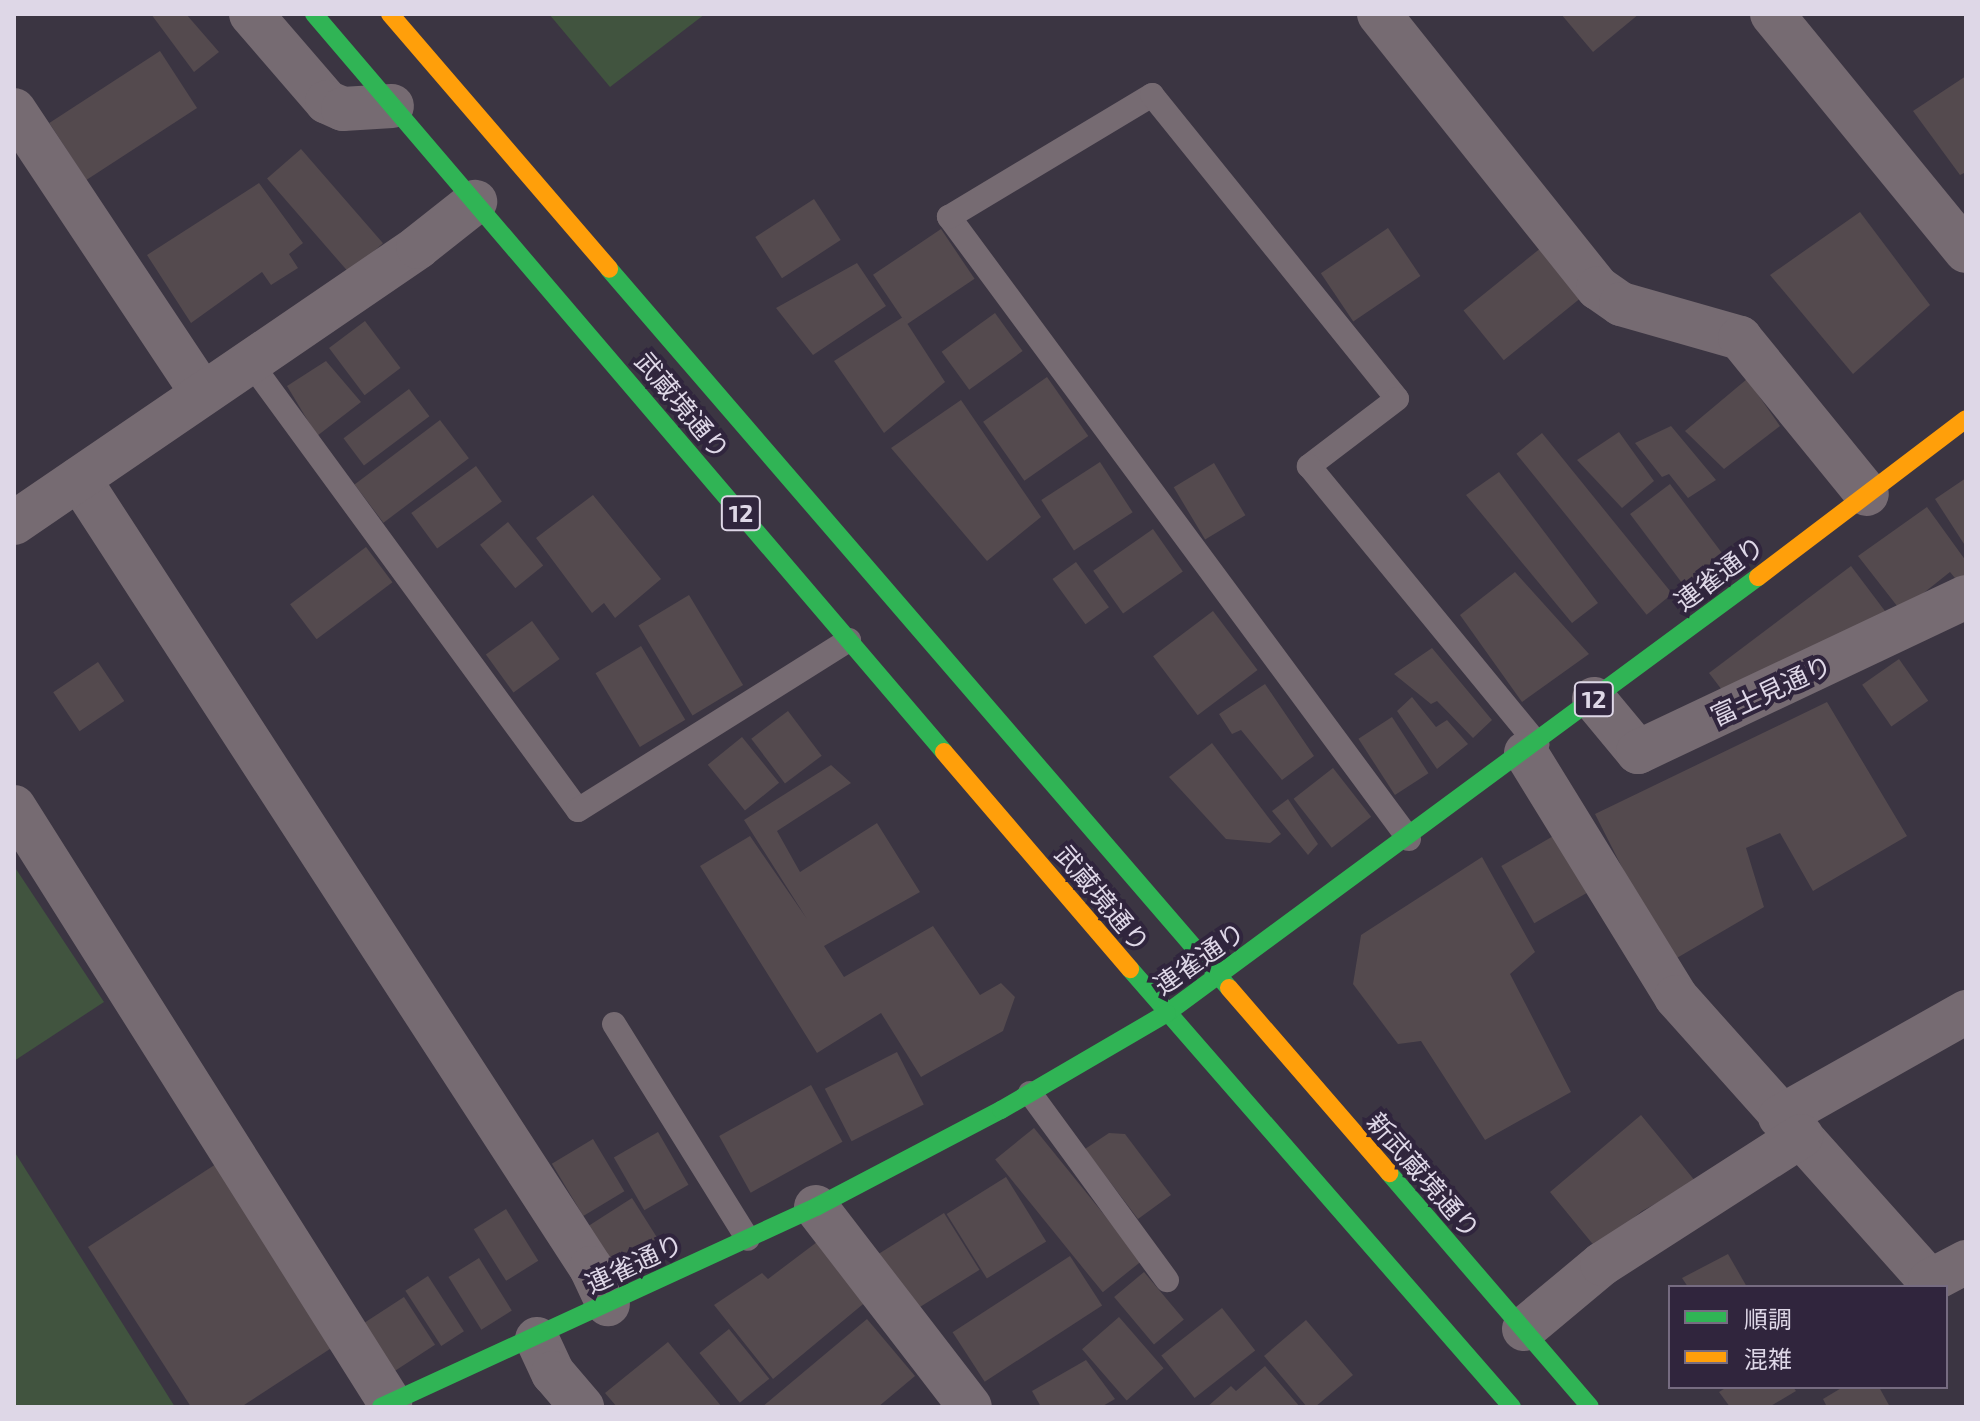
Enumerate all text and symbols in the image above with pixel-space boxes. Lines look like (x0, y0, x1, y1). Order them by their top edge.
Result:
street label: 武蔵境通り (629, 345, 737, 465)
road number: 12 (719, 493, 763, 533)
street label: 連雀通り (1668, 529, 1770, 617)
street label: 富士見通り (1705, 648, 1837, 732)
road number: 12 (1572, 679, 1616, 719)
street label: 武蔵境通り (1049, 838, 1157, 958)
street label: 連雀通り (1147, 915, 1251, 1001)
street label: 新武蔵境通り (1361, 1106, 1487, 1244)
street label: 連雀通り (580, 1227, 688, 1299)
legend (1668, 1285, 1948, 1389)
text: 順調 (1744, 1304, 1792, 1333)
text: 混雑 (1744, 1344, 1792, 1373)

